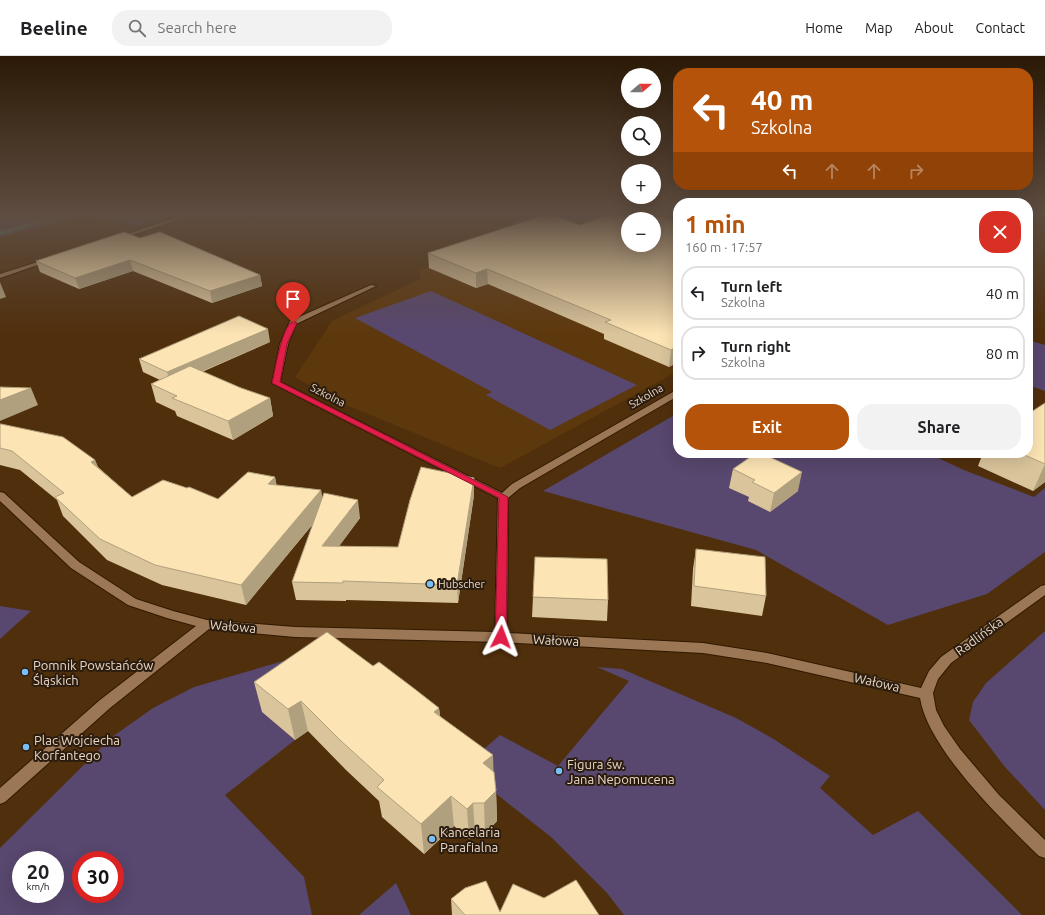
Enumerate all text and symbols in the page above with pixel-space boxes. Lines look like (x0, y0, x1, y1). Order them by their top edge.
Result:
search box (112, 10, 392, 46)
text: Beeline (20, 17, 88, 39)
icon: search (126, 17, 148, 39)
text: Search here (158, 19, 237, 36)
text: Home (805, 20, 843, 36)
text: Map (865, 20, 893, 36)
text: About (915, 20, 954, 36)
text: Contact (976, 20, 1025, 36)
north arrow (621, 68, 661, 108)
map controls (621, 68, 661, 252)
icon: left (685, 84, 737, 136)
text: 40 m (751, 84, 813, 115)
button: search (621, 116, 661, 156)
text: Szkolna (751, 117, 812, 137)
icon: left (779, 160, 801, 182)
icon: ahead (821, 160, 843, 182)
icon: ahead (863, 160, 885, 182)
icon: right (905, 160, 927, 182)
button: + (621, 164, 661, 204)
text: 1 min (685, 211, 746, 238)
button: close (979, 211, 1021, 253)
button: − (621, 212, 661, 252)
text: 160 m · 17:57 (685, 240, 763, 254)
text: Turn left (721, 278, 782, 295)
pin (276, 282, 310, 323)
icon: left (687, 282, 709, 304)
text: 40 m (986, 285, 1019, 302)
icon: arrive (282, 288, 304, 310)
text: Szkolna (721, 295, 765, 309)
text: Turn right (721, 338, 791, 355)
icon: right (687, 342, 709, 364)
text: 80 m (986, 345, 1019, 362)
text: Szkolna (721, 355, 765, 369)
street label: Szkolna (309, 381, 347, 409)
street label: Szkolna (627, 381, 665, 411)
button: Exit (685, 404, 849, 450)
button: Share (857, 404, 1021, 450)
place label: Hubscher (438, 578, 486, 590)
marker: Hubscher (425, 579, 435, 589)
street label: Radlińska (953, 614, 1005, 658)
position arrow (480, 616, 522, 658)
street label: Wałowa (209, 617, 257, 635)
street label: Wałowa (533, 632, 579, 648)
place label: Pomnik Powstańców Śląskich (33, 658, 153, 687)
marker: Pomnik Powstańców Śląskich (20, 667, 30, 677)
street label: Wałowa (853, 670, 901, 694)
place label: Plac Wojciecha Korfantego (34, 733, 120, 762)
marker: Plac Wojciecha Korfantego (21, 742, 31, 752)
place label: Figura św. Jana Nepomucena (567, 757, 675, 786)
marker: Figura św. Jana Nepomucena (554, 766, 564, 776)
place label: Kancelaria Parafialna (440, 825, 500, 854)
marker: Kancelaria Parafialna (427, 834, 437, 844)
speed limit sign: 30 (72, 851, 124, 903)
text: 20 (27, 860, 49, 883)
text: km/h (26, 881, 50, 892)

